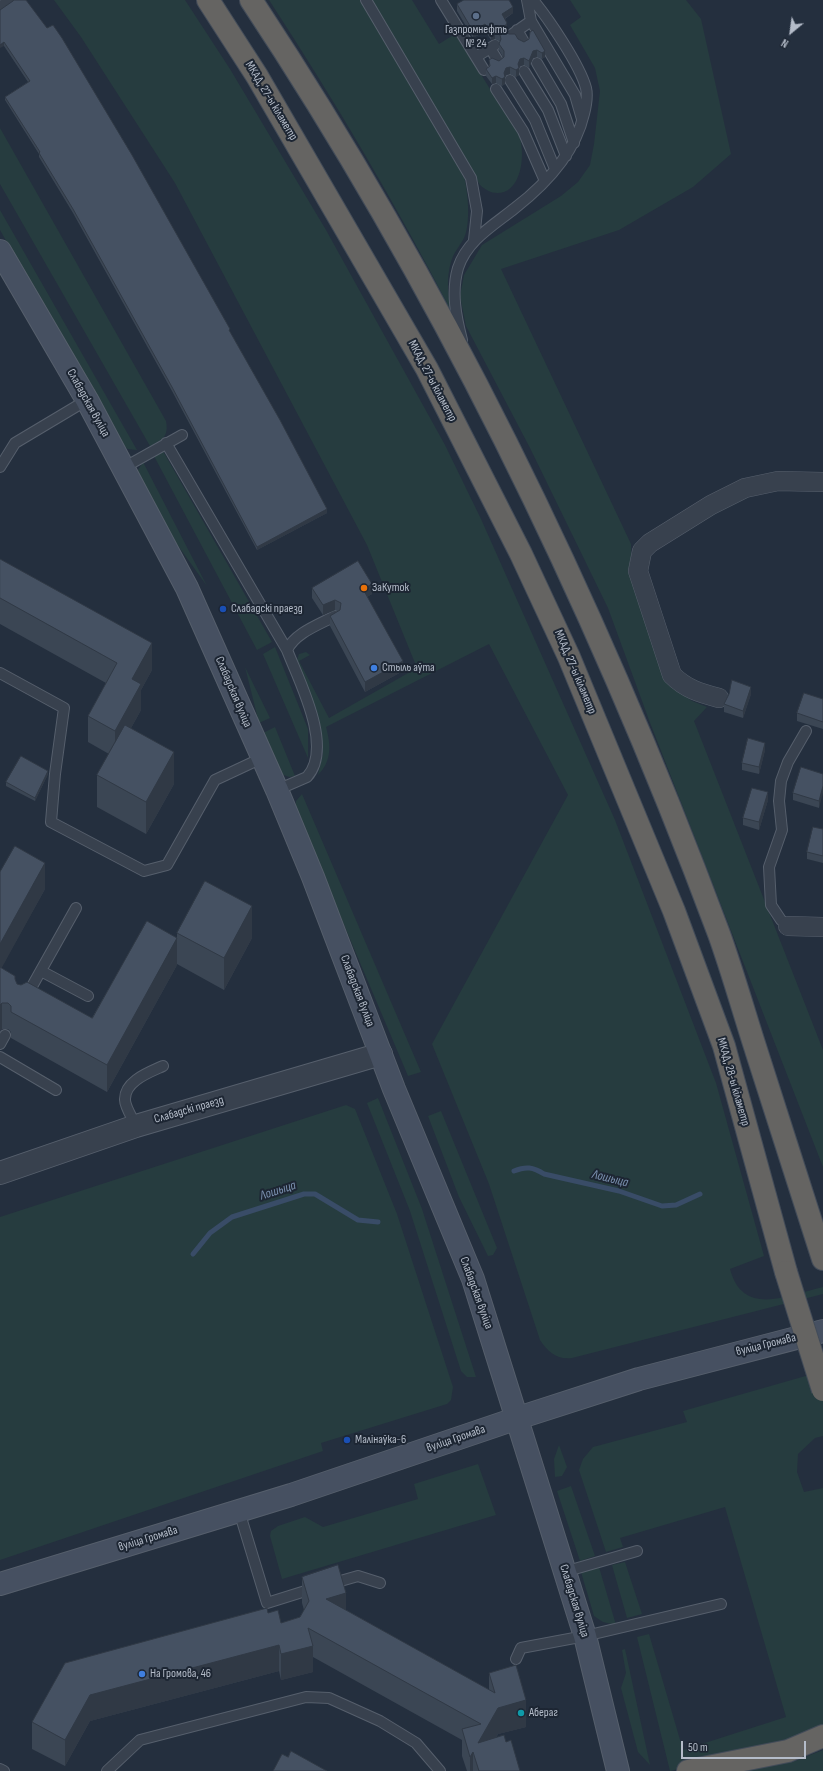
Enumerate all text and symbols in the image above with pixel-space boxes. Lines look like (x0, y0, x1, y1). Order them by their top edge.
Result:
marker: Газпромнефть № 24 (471, 11, 481, 21)
north arrow (771, 12, 811, 52)
place label: Газпромнефть № 24 (445, 23, 507, 51)
text: N (779, 36, 791, 50)
street label: МКАД, 27-ы кіламетр (242, 59, 300, 143)
street label: МКАД, 27-ы кіламетр (405, 338, 459, 424)
street label: Слабадская вуліца (63, 366, 113, 440)
place label: ЗаКуток (372, 581, 409, 595)
marker: ЗаКуток (359, 583, 369, 593)
place label: Слабадскі праезд (231, 602, 303, 616)
marker: Слабадскі праезд (218, 604, 228, 614)
street label: МКАД, 27-ы кіламетр (551, 628, 599, 716)
street label: Слабадская вуліца (212, 654, 254, 730)
place label: Стыль аўта (382, 661, 435, 675)
marker: Стыль аўта (369, 663, 379, 673)
street label: Слабадская вуліца (337, 953, 377, 1029)
street label: МКАД, 28-ы кіламетр (714, 1036, 752, 1128)
street label: Слабадскі праезд (153, 1093, 225, 1127)
water label: Лошыца (590, 1167, 630, 1191)
water label: Лошыца (258, 1178, 298, 1204)
street label: Слабадская вуліца (456, 1255, 496, 1331)
street label: вуліца Громава (735, 1331, 797, 1359)
street label: вуліца Громава (425, 1422, 487, 1456)
place label: Малінаўка-6 (355, 1433, 406, 1447)
marker: Малінаўка-6 (342, 1435, 352, 1445)
street label: вуліца Громава (117, 1523, 179, 1555)
street label: Слабадская вуліца (556, 1563, 592, 1639)
place label: На Громова, 46 (150, 1667, 211, 1681)
marker: На Громова, 46 (137, 1669, 147, 1679)
place label: Абераг (529, 1706, 558, 1720)
marker: Абераг (516, 1708, 526, 1718)
scale bar (683, 1733, 808, 1759)
text: 50 m (688, 1740, 708, 1755)

